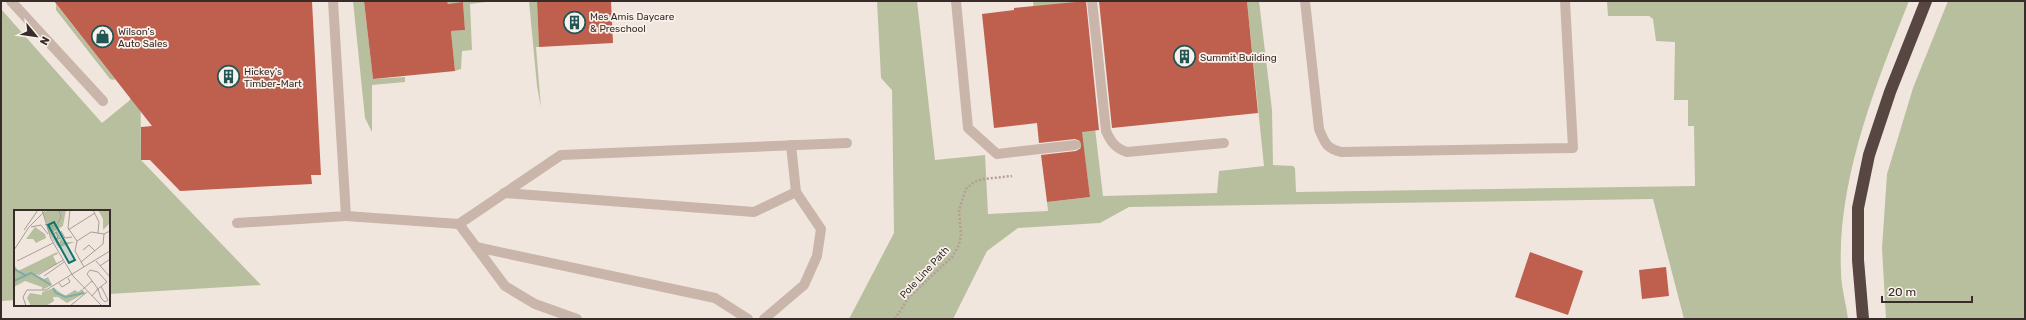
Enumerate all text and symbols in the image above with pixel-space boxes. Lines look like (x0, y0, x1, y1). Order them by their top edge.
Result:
building icon: Mes Amis Daycare & Preschool (562, 9, 588, 35)
place label: Mes Amis Daycare & Preschool (590, 11, 675, 35)
north arrow (16, 16, 56, 56)
shop icon: Wilson's Auto Sales (89, 24, 115, 50)
place label: Wilson's Auto Sales (118, 26, 168, 50)
text: N (37, 34, 52, 47)
building icon: Summit Building (1172, 44, 1198, 70)
place label: Summit Building (1200, 52, 1277, 64)
building icon: Hickey's Timber-Mart (215, 64, 241, 90)
place label: Hickey's Timber-Mart (244, 66, 302, 90)
inset map (14, 210, 110, 306)
street label: Pole Line Path (898, 244, 952, 301)
scale bar (1882, 278, 1972, 304)
text: 20 m (1888, 285, 1916, 299)

